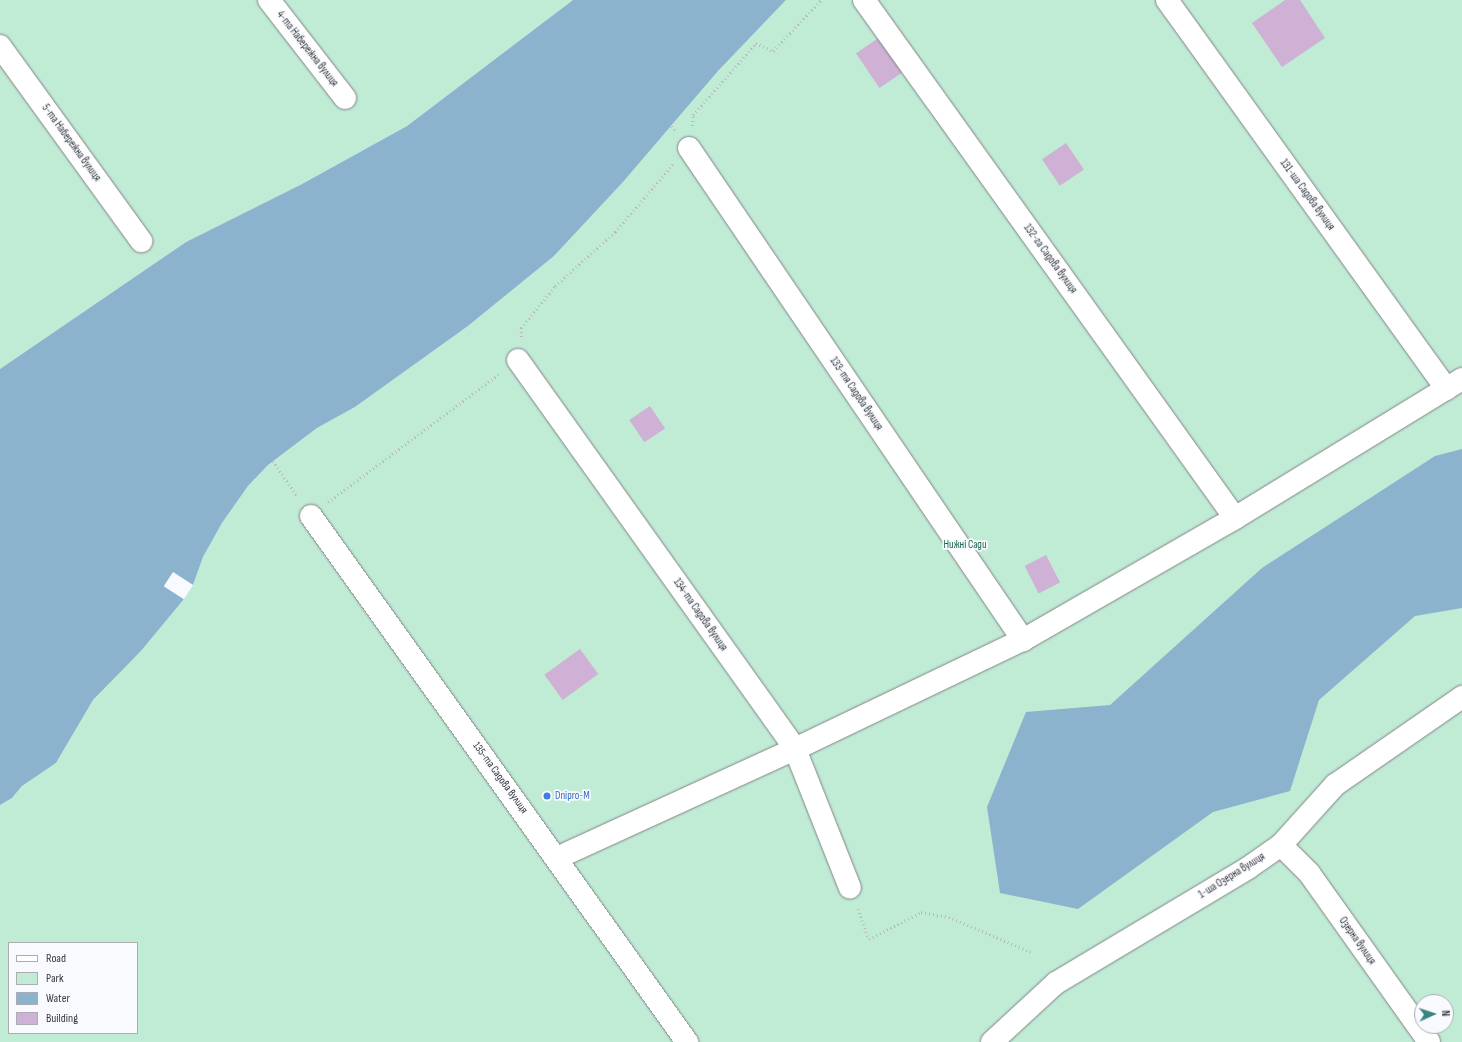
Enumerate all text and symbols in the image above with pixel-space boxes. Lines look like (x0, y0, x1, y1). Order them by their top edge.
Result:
street label: 4-та Набережна вулиця (273, 9, 341, 89)
street label: 5-та Набережна вулиця (39, 102, 103, 184)
street label: 131-ша Садова вулиця (1277, 157, 1337, 233)
street label: 132-га Садова вулиця (1020, 222, 1080, 296)
street label: 133-тя Садова вулиця (827, 355, 885, 433)
park label: Нижні Сади (943, 538, 987, 552)
street label: 134-та Садова вулиця (670, 576, 730, 654)
street label: 135-та Садова вулиця (470, 740, 530, 816)
place label: Dnipro-M (555, 789, 590, 803)
marker: Dnipro-M (542, 791, 552, 801)
street label: 1-ша Озерна вулиця (1196, 850, 1268, 902)
street label: Озерна вулиця (1336, 915, 1378, 967)
legend (8, 942, 138, 1034)
text: Road (46, 951, 66, 966)
text: Park (46, 971, 64, 986)
text: Water (46, 991, 70, 1006)
north arrow (1414, 994, 1454, 1034)
text: N (1439, 1010, 1452, 1017)
text: Building (46, 1011, 78, 1026)

